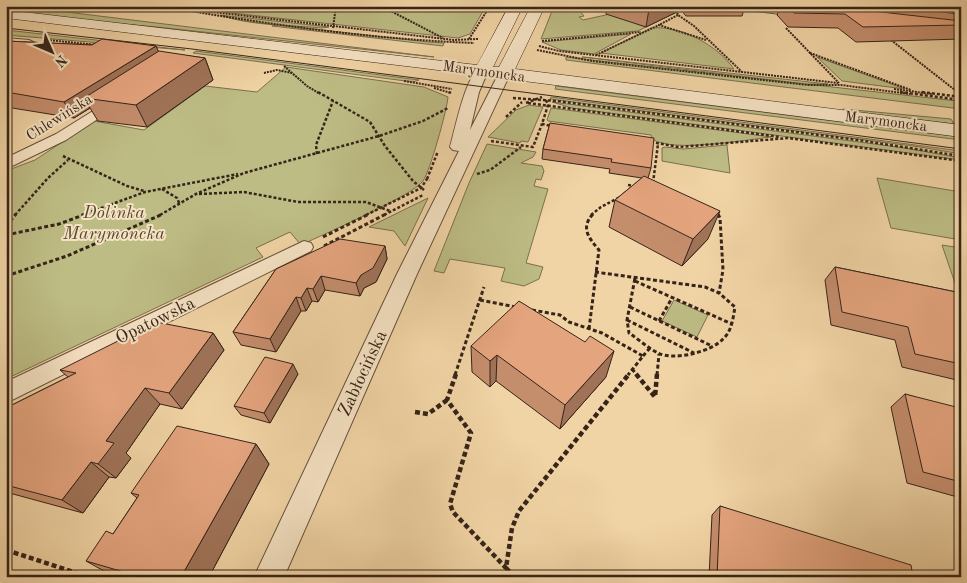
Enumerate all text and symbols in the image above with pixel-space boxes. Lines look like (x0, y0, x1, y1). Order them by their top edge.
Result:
north arrow (28, 28, 78, 78)
text: N (52, 52, 69, 69)
street label: Marymoncka (442, 59, 527, 86)
street label: Chlewińska (24, 92, 96, 144)
street label: Marymoncka (844, 110, 929, 135)
park label: Dolinka Marymoncka (62, 204, 165, 243)
street label: Opatowska (113, 294, 198, 348)
street label: Zabłocińska (335, 328, 391, 419)

